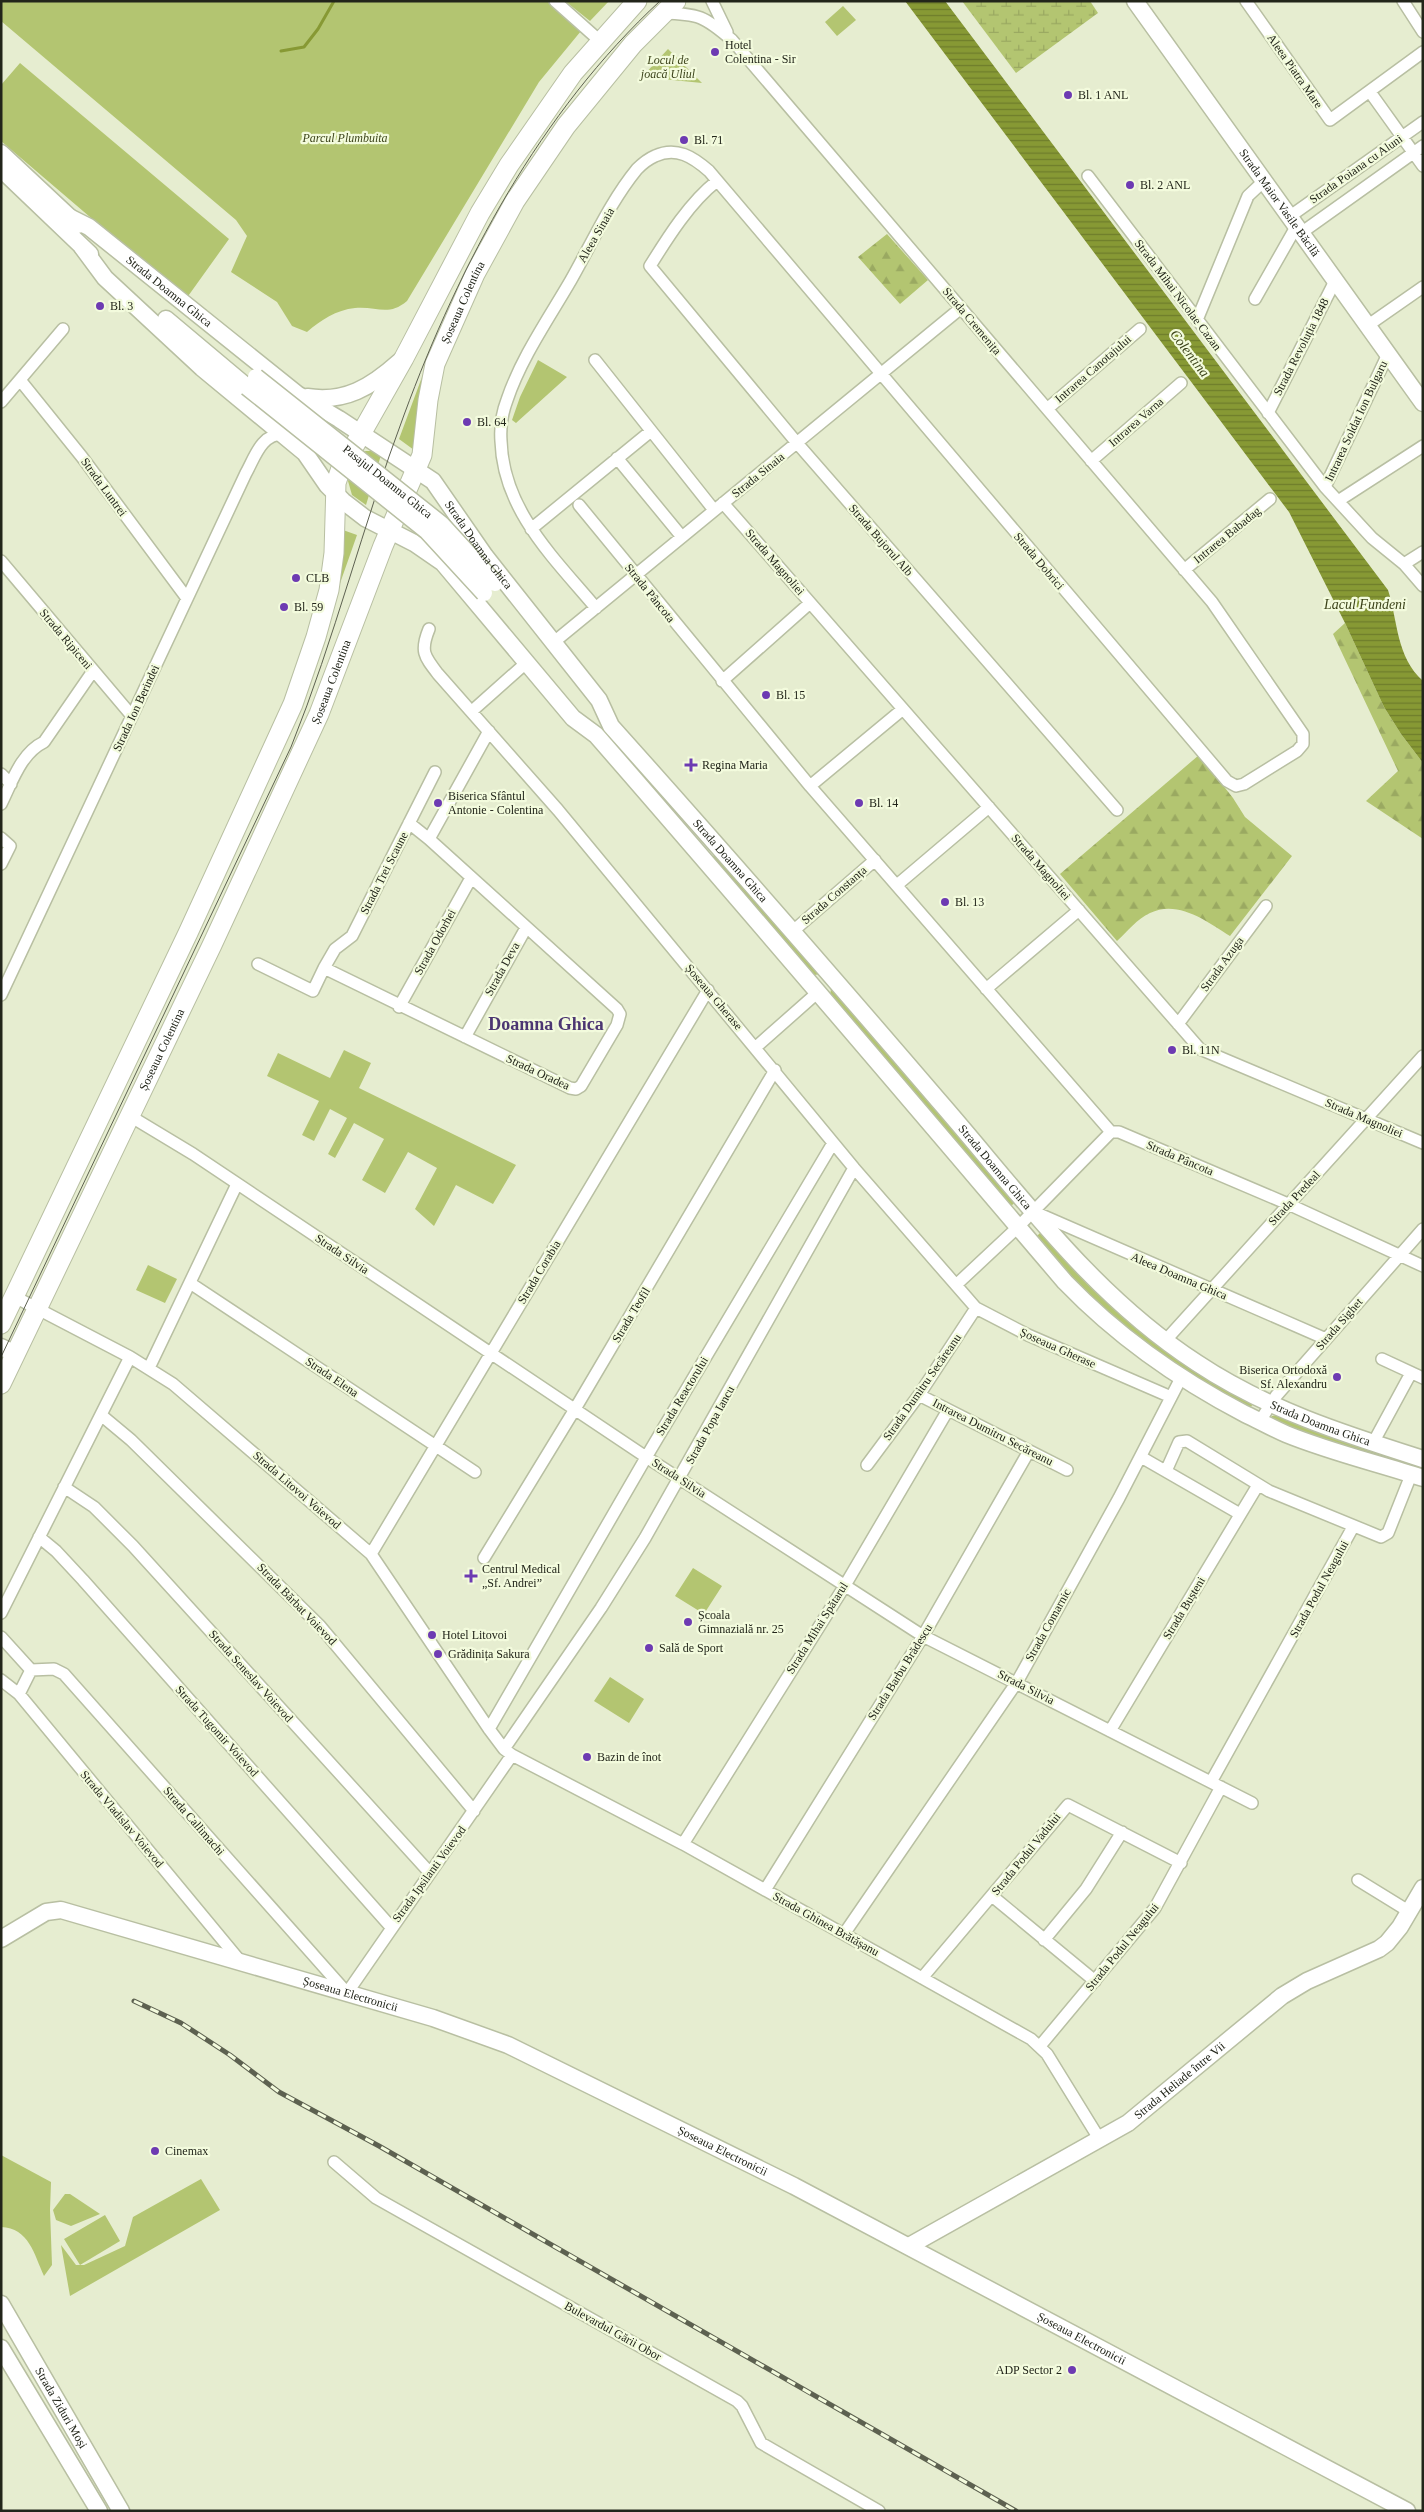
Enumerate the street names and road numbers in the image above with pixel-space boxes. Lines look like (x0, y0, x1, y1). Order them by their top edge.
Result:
street label: Aleea Piatra Mare (1264, 31, 1326, 111)
street label: Strada Poiana cu Aluni (1307, 131, 1406, 206)
street label: Strada Maior Vasile Băcilă (1236, 146, 1323, 260)
street label: Aleea Sinaia (575, 205, 618, 265)
street label: Strada Mihai Nicolae Cazan (1132, 237, 1224, 353)
street label: Strada Doamna Ghica (123, 253, 215, 330)
street label: Șoseaua Colentina (438, 258, 488, 346)
street label: Strada Cremenița (940, 284, 1005, 358)
street label: Strada Revoluția 1848 (1270, 296, 1332, 398)
street label: Intrarea Canotajului (1052, 332, 1134, 406)
street label: Intrarea Soldat Ion Bulgaru (1322, 358, 1390, 484)
street label: Intrarea Varna (1106, 394, 1167, 450)
street label: Pasajul Doamna Ghica (340, 442, 435, 522)
street label: Strada Sinaia (729, 449, 788, 500)
street label: Strada Luntrei (78, 455, 130, 520)
street label: Strada Doamna Ghica (442, 498, 516, 592)
street label: Strada Bujorul Alb (846, 501, 916, 579)
street label: Intrarea Babadag (1191, 504, 1263, 566)
street label: Strada Magnoliei (742, 526, 808, 598)
street label: Strada Dobrici (1011, 530, 1067, 593)
street label: Strada Pâncota (622, 561, 678, 626)
street label: Strada Ripiceni (37, 606, 96, 672)
street label: Șoseaua Colentina (308, 637, 354, 726)
street label: Strada Ion Berindei (110, 662, 162, 754)
street label: Strada Doamna Ghica (690, 816, 771, 906)
street label: Strada Trei Scaune (357, 829, 411, 917)
street label: Strada Magnoliei (1008, 831, 1074, 903)
street label: Strada Constanța (799, 862, 870, 927)
street label: Strada Odorhei (411, 906, 459, 977)
street label: Strada Azuga (1197, 933, 1247, 994)
street label: Strada Deva (482, 939, 523, 998)
street label: Șoseaua Gherase (682, 961, 746, 1033)
street label: Șoseaua Colentina (136, 1006, 188, 1093)
street label: Strada Oradea (504, 1051, 573, 1093)
street label: Strada Magnoliei (1323, 1095, 1406, 1141)
street label: Strada Doamna Ghica (956, 1122, 1035, 1213)
street label: Strada Pâncota (1144, 1138, 1216, 1179)
street label: Strada Predeal (1265, 1167, 1323, 1228)
street label: Strada Silvia (313, 1231, 372, 1277)
street label: Strada Corabia (515, 1237, 564, 1306)
street label: Aleea Doamna Ghica (1129, 1249, 1230, 1303)
street label: Strada Teofil (609, 1284, 653, 1345)
street label: Strada Sighet (1313, 1295, 1366, 1353)
street label: Șoseaua Gherase (1018, 1325, 1098, 1371)
street label: Strada Dumitru Secăreanu (880, 1331, 964, 1443)
street label: Strada Reactorului (653, 1353, 711, 1438)
street label: Strada Elena (303, 1354, 362, 1400)
street label: Strada Popa Iancu (683, 1383, 737, 1467)
street label: Intrarea Dumitru Secăreanu (930, 1396, 1056, 1468)
street label: Strada Doamna Ghica (1268, 1397, 1373, 1449)
street label: Strada Litovoi Voievod (250, 1448, 344, 1532)
street label: Strada Silvia (649, 1455, 709, 1501)
street label: Strada Podul Neagului (1287, 1538, 1352, 1640)
street label: Strada Bărbat Voievod (254, 1560, 340, 1648)
street label: Strada Bușteni (1160, 1574, 1208, 1642)
street label: Strada Mihai Spătarul (783, 1579, 851, 1676)
street label: Strada Comarnic (1022, 1586, 1074, 1664)
street label: Strada Barbu Brădescu (865, 1621, 935, 1723)
street label: Strada Seneslav Voievod (206, 1627, 296, 1725)
street label: Strada Silvia (995, 1667, 1057, 1708)
street label: Strada Tugomir Voievod (172, 1683, 262, 1779)
street label: Strada Vladislav Voievod (77, 1768, 167, 1870)
street label: Strada Callimachi (160, 1784, 228, 1859)
street label: Strada Podul Vadului (989, 1810, 1064, 1898)
street label: Strada Ipsilanti Voievod (389, 1823, 469, 1925)
street label: Strada Ghinea Brătășanu (770, 1889, 882, 1959)
street label: Strada Podul Neagului (1082, 1900, 1162, 1994)
street label: Șoseaua Electronicii (301, 1974, 400, 2015)
street label: Strada Heliade între Vii (1131, 2039, 1228, 2122)
street label: Șoseaua Electronicii (675, 2123, 770, 2179)
street label: Bulevardul Gării Obor (562, 2299, 664, 2363)
street label: Șoseaua Electronicii (1035, 2309, 1129, 2368)
street label: Strada Ziduri Moși (32, 2365, 90, 2451)

